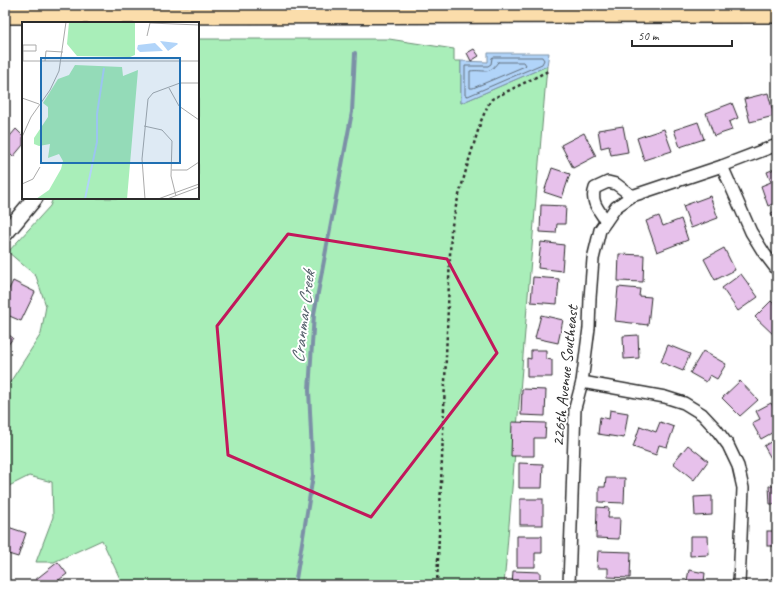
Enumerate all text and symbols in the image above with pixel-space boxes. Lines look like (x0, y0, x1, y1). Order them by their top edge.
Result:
inset map (22, 22, 199, 199)
scale bar (632, 22, 732, 48)
text: 50 m (638, 28, 660, 44)
water label: Cranmar Creek (286, 266, 320, 364)
street label: 226th Avenue Southeast (547, 302, 583, 448)

